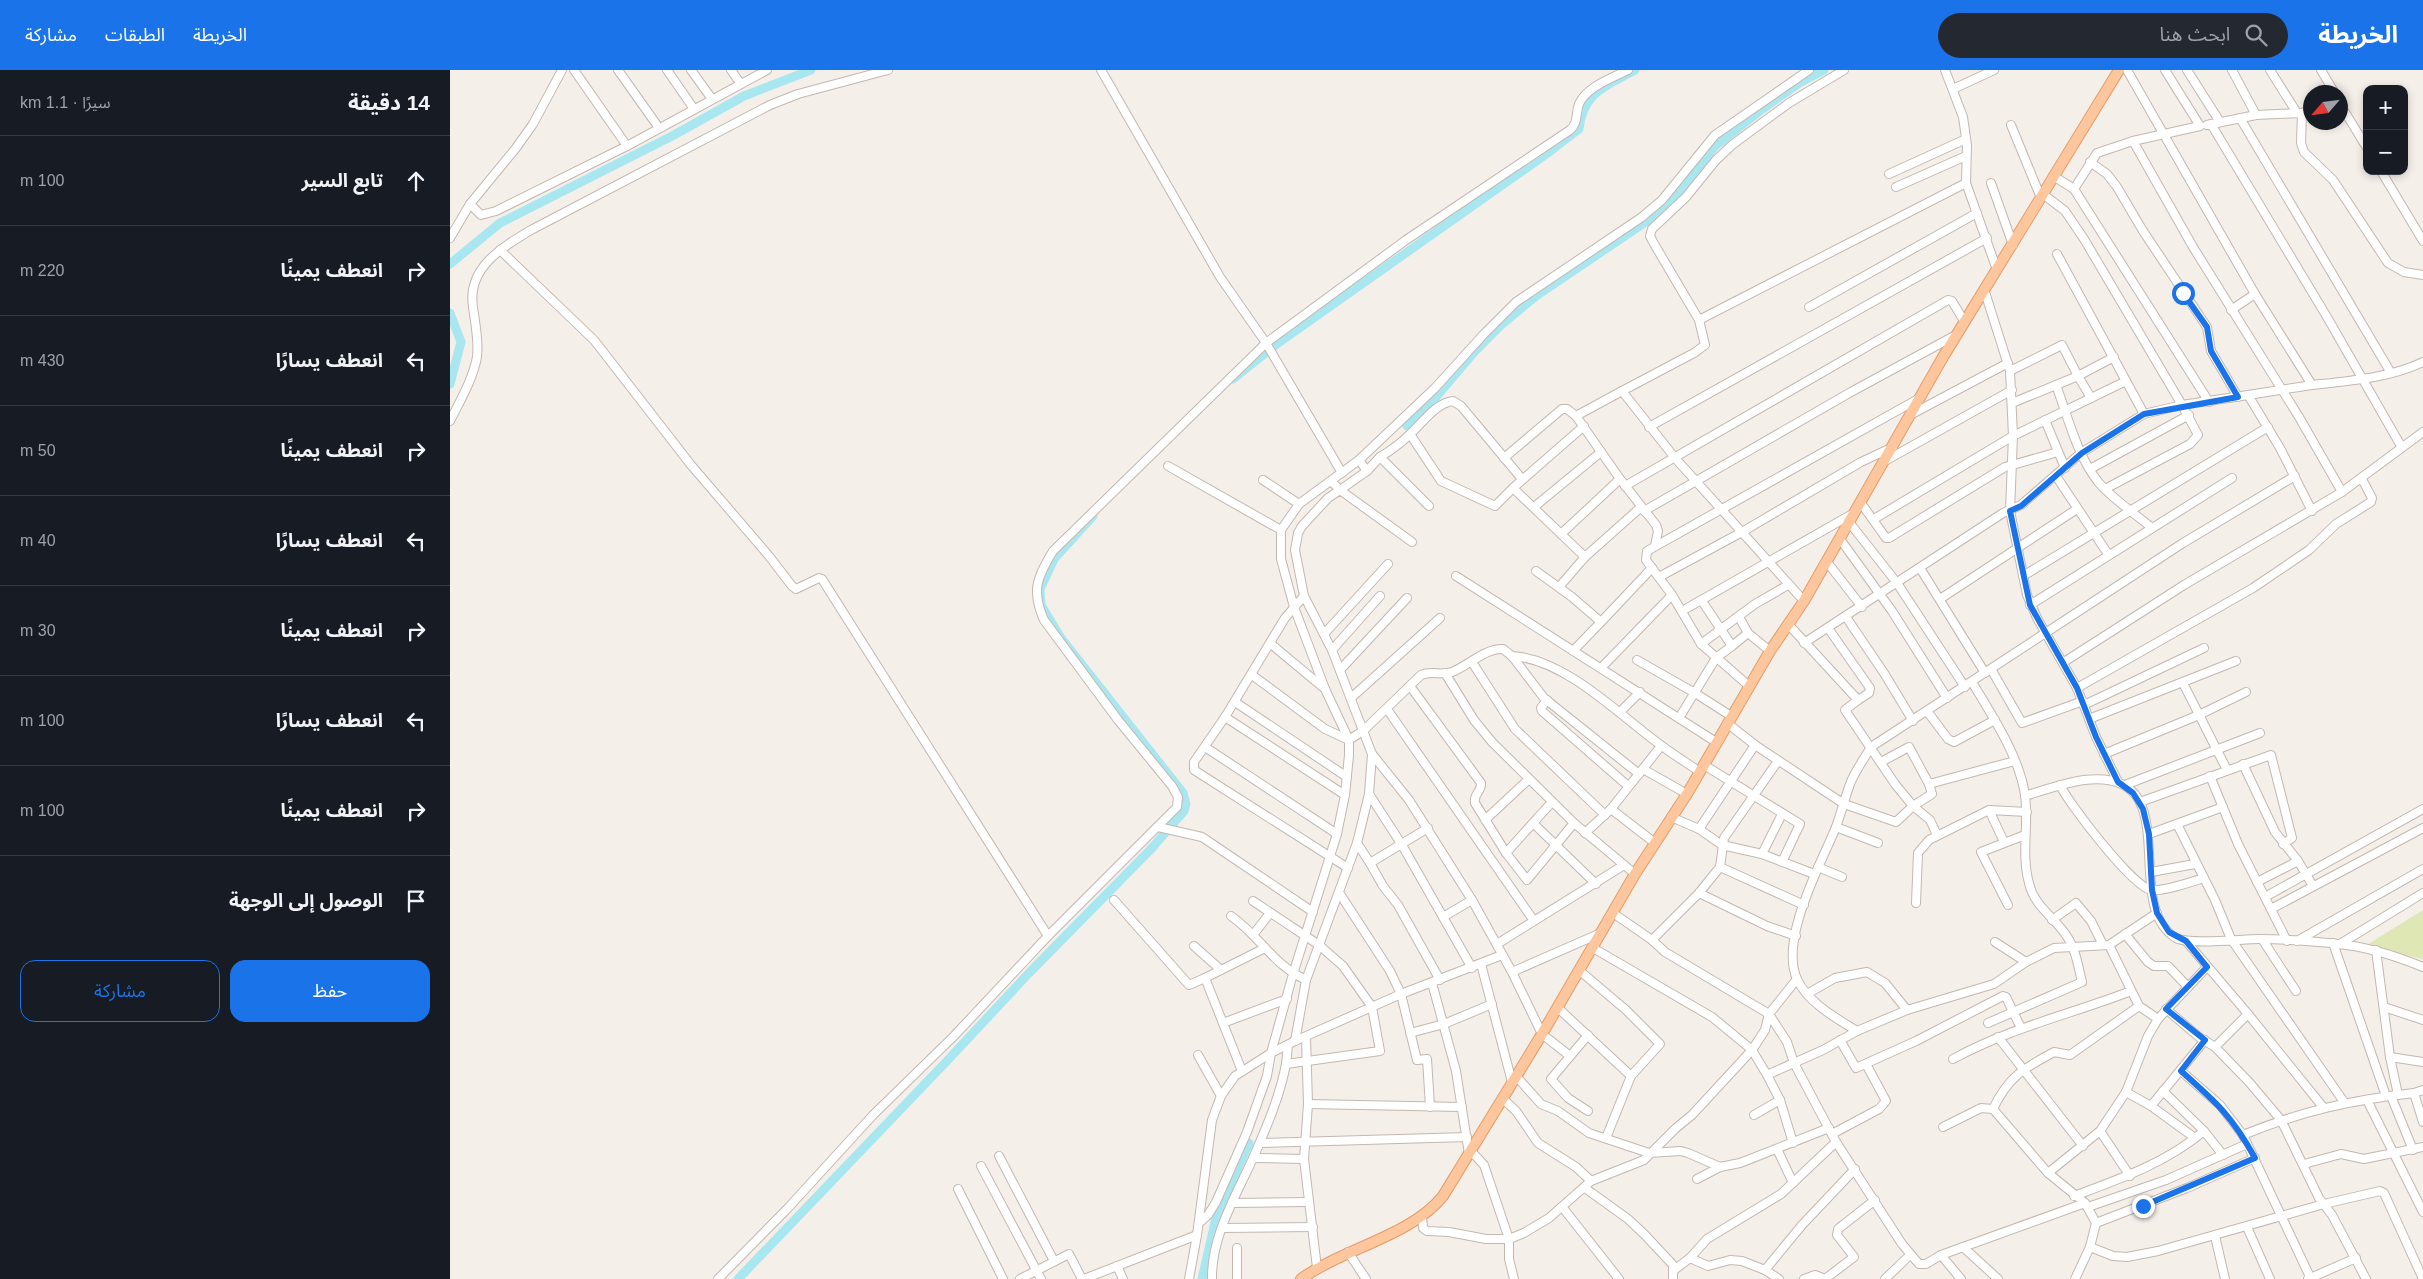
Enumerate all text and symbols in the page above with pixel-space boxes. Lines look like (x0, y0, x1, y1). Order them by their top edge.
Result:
search box (1938, 13, 2288, 58)
icon: search (2242, 21, 2270, 49)
text: الخريطة (2318, 21, 2398, 48)
text: ابحث هنا (2160, 24, 2230, 45)
text: مشاركة (25, 25, 77, 45)
text: الطبقات (105, 25, 165, 45)
text: الخريطة (193, 25, 247, 45)
north arrow (2303, 85, 2348, 130)
map controls (2363, 85, 2408, 175)
button: + (2363, 85, 2408, 130)
text: 14 دقيقة (348, 91, 430, 114)
text: سيرًا · 1.1 km (20, 94, 111, 111)
button: − (2363, 130, 2408, 175)
icon: ahead (402, 167, 430, 195)
text: تابع السير (301, 170, 383, 191)
text: 100 m (20, 172, 64, 189)
icon: right (402, 257, 430, 285)
text: انعطف يمينًا (281, 260, 383, 281)
text: 220 m (20, 262, 64, 279)
route start (2172, 282, 2195, 305)
icon: left (402, 347, 430, 375)
text: انعطف يسارًا (276, 350, 383, 371)
text: 430 m (20, 352, 64, 369)
icon: right (402, 437, 430, 465)
text: انعطف يمينًا (281, 440, 383, 461)
text: 50 m (20, 442, 56, 459)
icon: left (402, 527, 430, 555)
text: انعطف يسارًا (276, 530, 383, 551)
text: 40 m (20, 532, 56, 549)
icon: right (402, 617, 430, 645)
text: انعطف يمينًا (281, 620, 383, 641)
text: 30 m (20, 622, 56, 639)
icon: left (402, 707, 430, 735)
text: انعطف يسارًا (276, 710, 383, 731)
text: 100 m (20, 712, 64, 729)
icon: right (402, 797, 430, 825)
text: انعطف يمينًا (281, 800, 383, 821)
text: 100 m (20, 802, 64, 819)
icon: arrive (402, 887, 430, 915)
text: الوصول إلى الوجهة (229, 890, 383, 911)
button: مشاركة (20, 960, 220, 1022)
button: حفظ (230, 960, 430, 1022)
route end (2132, 1195, 2155, 1218)

